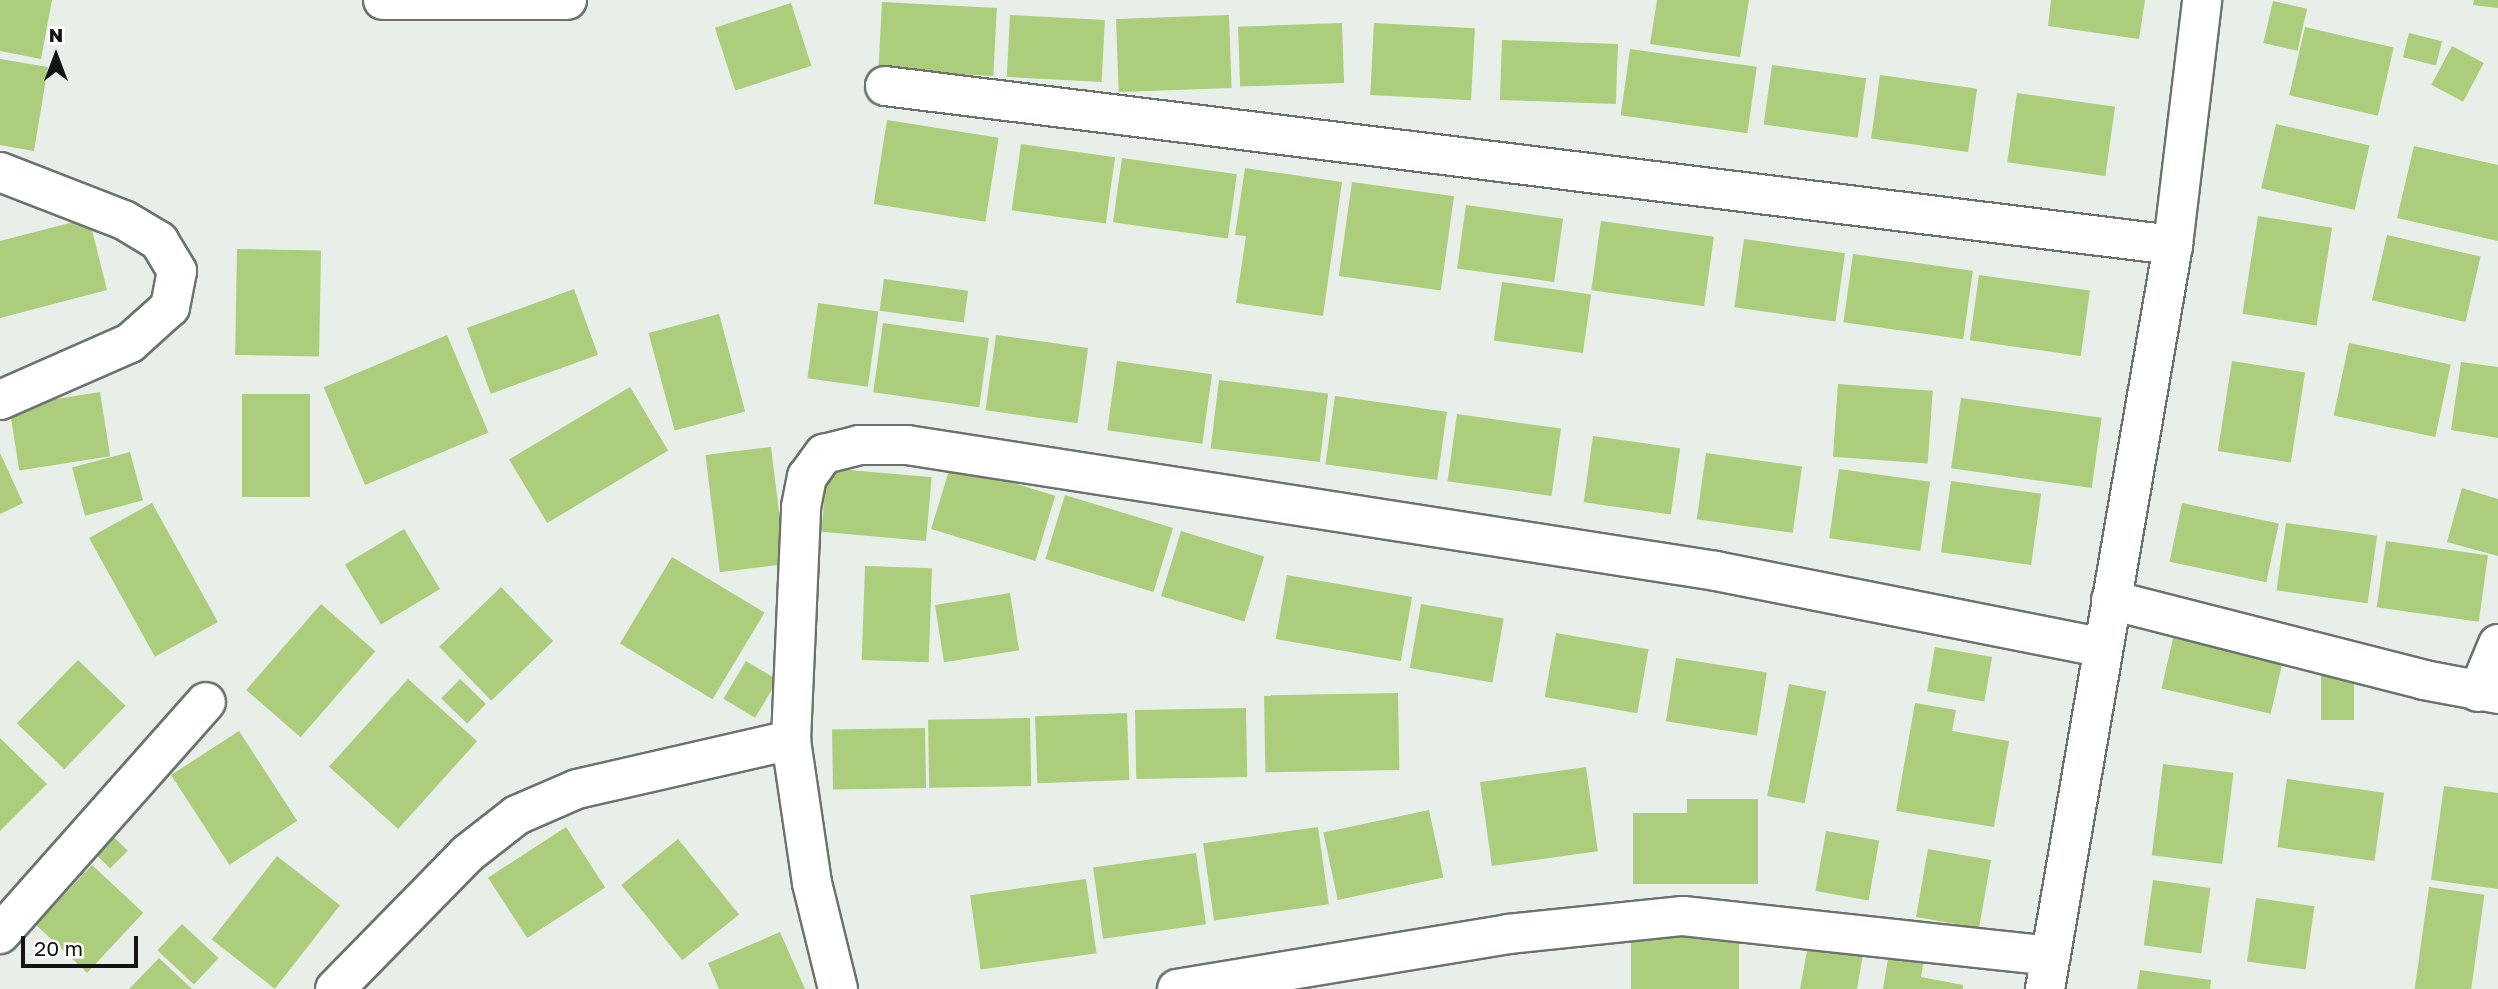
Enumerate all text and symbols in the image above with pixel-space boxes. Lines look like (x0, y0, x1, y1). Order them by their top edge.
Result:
north arrow (21, 21, 91, 91)
text: N (49, 23, 63, 46)
scale bar (24, 922, 142, 966)
text: 20 m (34, 935, 83, 961)

